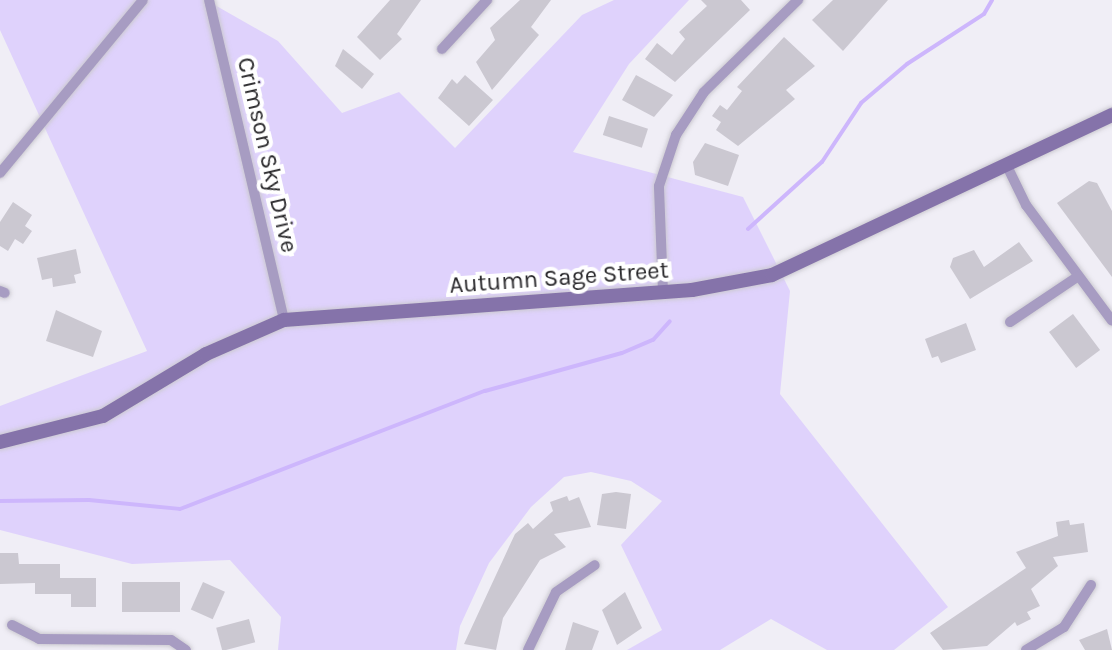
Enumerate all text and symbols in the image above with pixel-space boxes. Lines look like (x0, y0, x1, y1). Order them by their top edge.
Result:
street label: Crimson Sky Drive (231, 55, 303, 255)
street label: Autumn Sage Street (448, 256, 670, 300)

